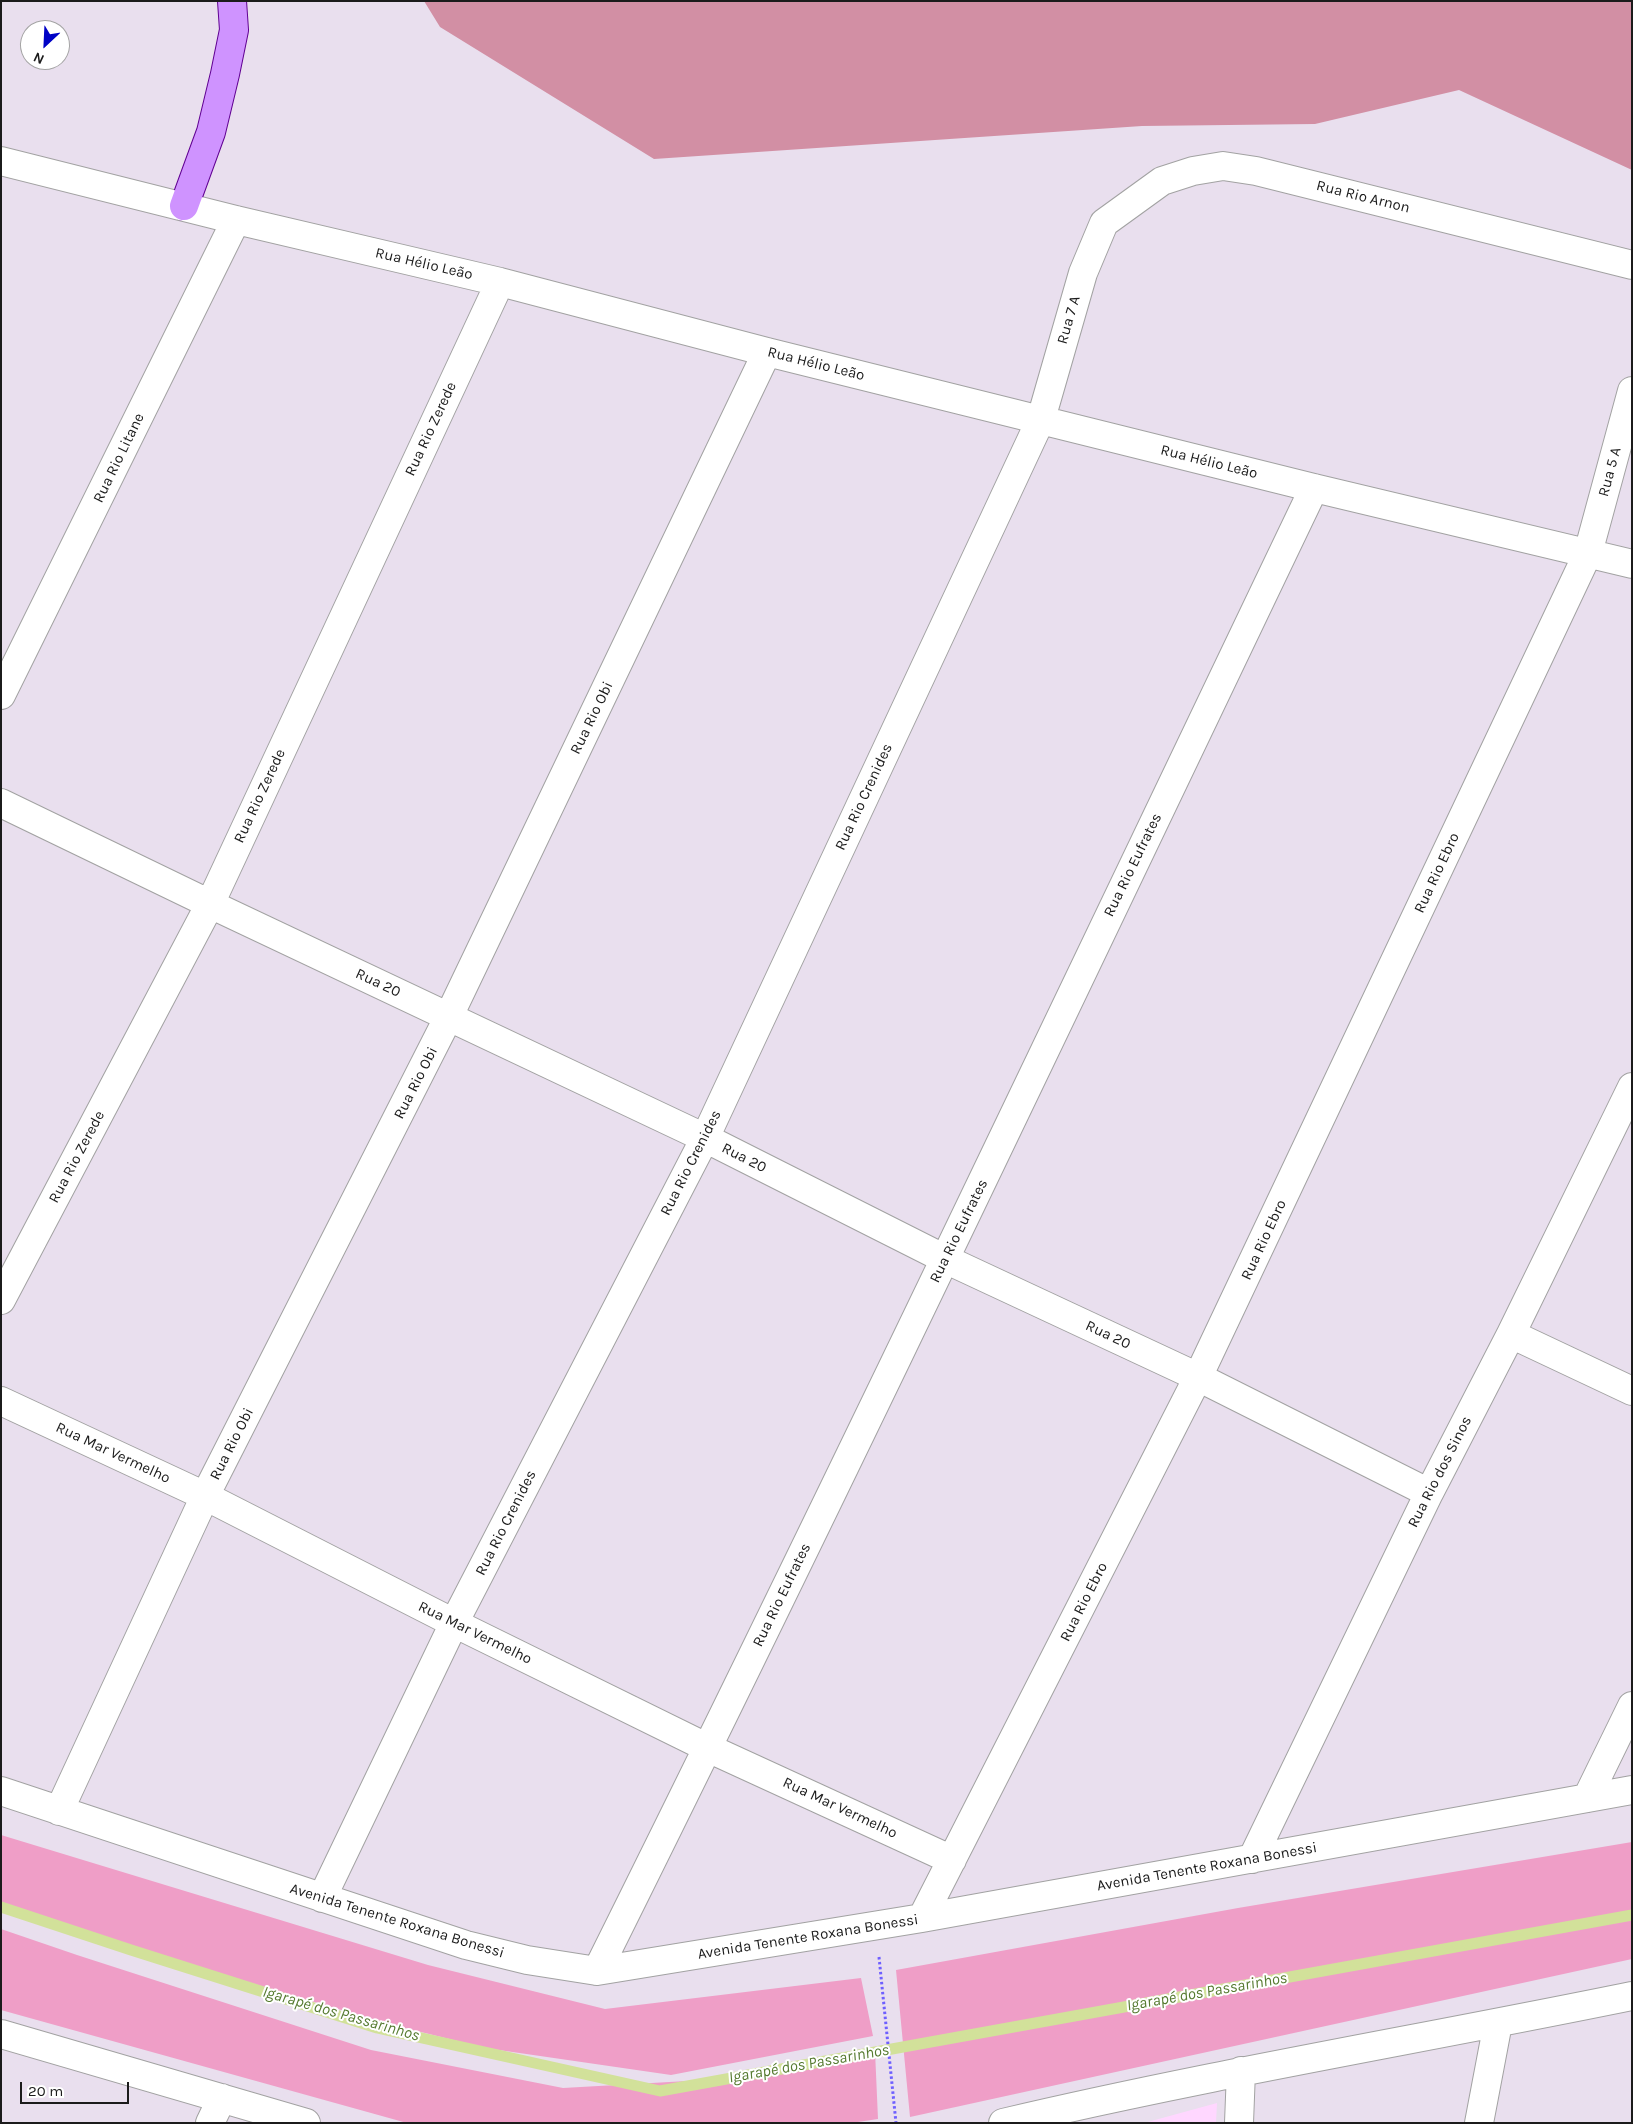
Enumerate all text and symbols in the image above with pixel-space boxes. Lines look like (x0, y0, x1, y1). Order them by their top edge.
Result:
north arrow (20, 20, 70, 70)
text: N (31, 48, 47, 68)
street label: Rua Rio Arnon (1314, 177, 1412, 217)
street label: Rua Hélio Leão (374, 244, 474, 284)
street label: Rua 7 A (1054, 294, 1084, 346)
street label: Rua Hélio Leão (766, 343, 866, 385)
street label: Rua Rio Zerede (401, 379, 461, 479)
street label: Rua Rio Litane (90, 410, 148, 506)
street label: Rua Hélio Leão (1159, 441, 1259, 483)
street label: Rua 5 A (1595, 445, 1625, 499)
street label: Rua Rio Obi (567, 679, 617, 757)
street label: Rua Rio Crenides (831, 741, 897, 853)
street label: Rua Rio Zerede (230, 746, 290, 846)
street label: Rua Rio Eufrates (1100, 810, 1166, 920)
street label: Rua Rio Ebro (1411, 830, 1463, 916)
street label: Rua 20 (353, 965, 403, 1001)
street label: Rua Rio Obi (390, 1044, 442, 1122)
street label: Rua Rio Crenides (657, 1107, 725, 1219)
street label: Rua Rio Zerede (45, 1108, 109, 1206)
street label: Rua 20 (719, 1139, 769, 1177)
street label: Rua Rio Eufrates (926, 1176, 992, 1286)
street label: Rua Rio Ebro (1238, 1197, 1290, 1283)
street label: Rua 20 (1083, 1317, 1133, 1353)
street label: Rua Rio Obi (206, 1405, 258, 1483)
street label: Rua Rio dos Sinos (1404, 1413, 1476, 1531)
street label: Rua Mar Vermelho (53, 1419, 173, 1487)
street label: Rua Rio Crenides (472, 1467, 540, 1579)
street label: Rua Rio Eufrates (749, 1540, 815, 1650)
street label: Rua Rio Ebro (1056, 1559, 1112, 1645)
street label: Rua Mar Vermelho (415, 1598, 535, 1668)
street label: Rua Mar Vermelho (780, 1774, 900, 1842)
street label: Avenida Tenente Roxana Bonessi (1096, 1839, 1318, 1895)
street label: Avenida Tenente Roxana Bonessi (288, 1880, 506, 1962)
street label: Avenida Tenente Roxana Bonessi (696, 1911, 920, 1963)
water label: Igarapé dos Passarinhos (1125, 1968, 1289, 2016)
water label: Igarapé dos Passarinhos (260, 1982, 422, 2046)
water label: Igarapé dos Passarinhos (727, 2040, 891, 2088)
scale bar (22, 2072, 131, 2104)
text: 20 m (28, 2082, 63, 2100)

